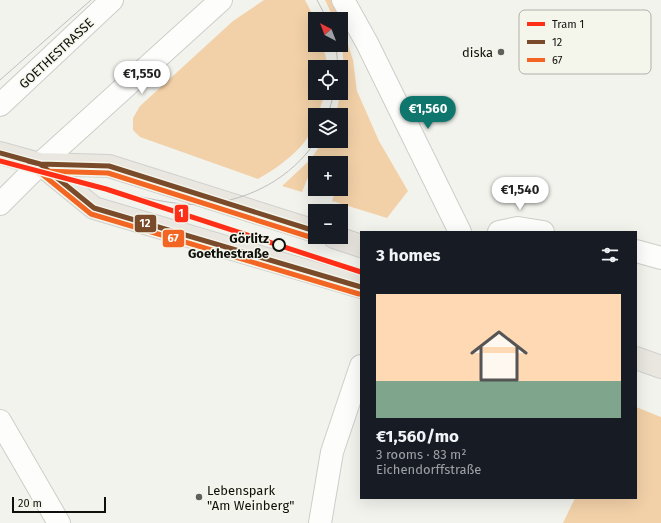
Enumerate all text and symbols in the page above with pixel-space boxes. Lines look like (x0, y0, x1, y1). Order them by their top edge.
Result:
legend (519, 10, 651, 74)
north arrow (308, 12, 348, 52)
map controls (308, 12, 348, 244)
street label: GOETHESTRASSE (16, 15, 97, 92)
text: Tram 1 (552, 18, 584, 31)
text: 12 (552, 36, 562, 49)
place label: diska (462, 45, 493, 60)
marker: diska (496, 47, 506, 57)
text: 67 (552, 54, 563, 67)
button: locate (308, 60, 348, 100)
pin: €1,550 (109, 61, 175, 95)
text: €1,550 (123, 66, 161, 81)
pin: €1,560 (395, 96, 461, 130)
text: €1,560 (409, 101, 447, 116)
button: layers (308, 108, 348, 148)
button: + (308, 156, 348, 196)
pin: €1,540 (487, 177, 553, 211)
text: €1,540 (501, 182, 539, 197)
line badge: 1 (174, 204, 189, 223)
button: − (308, 204, 348, 244)
text: 1 (178, 207, 184, 220)
line badge: 12 (134, 214, 157, 233)
text: 12 (140, 217, 151, 230)
line badge: 67 (162, 229, 185, 248)
place label: Görlitz Goethestraße (188, 231, 269, 261)
text: 67 (167, 232, 179, 245)
marker: Görlitz Goethestraße (272, 238, 286, 252)
icon: filters (599, 244, 621, 266)
text: 3 homes (376, 245, 441, 266)
icon: home (463, 320, 535, 392)
text: €1,560/mo (376, 426, 459, 447)
text: 3 rooms · 83 m² (376, 447, 466, 462)
text: Eichendorffstraße (376, 462, 481, 477)
place label: Lebenspark "Am Weinberg" (207, 483, 294, 513)
marker: Lebenspark "Am Weinberg" (194, 492, 204, 502)
scale bar (12, 495, 106, 514)
text: 20 m (18, 497, 42, 510)

